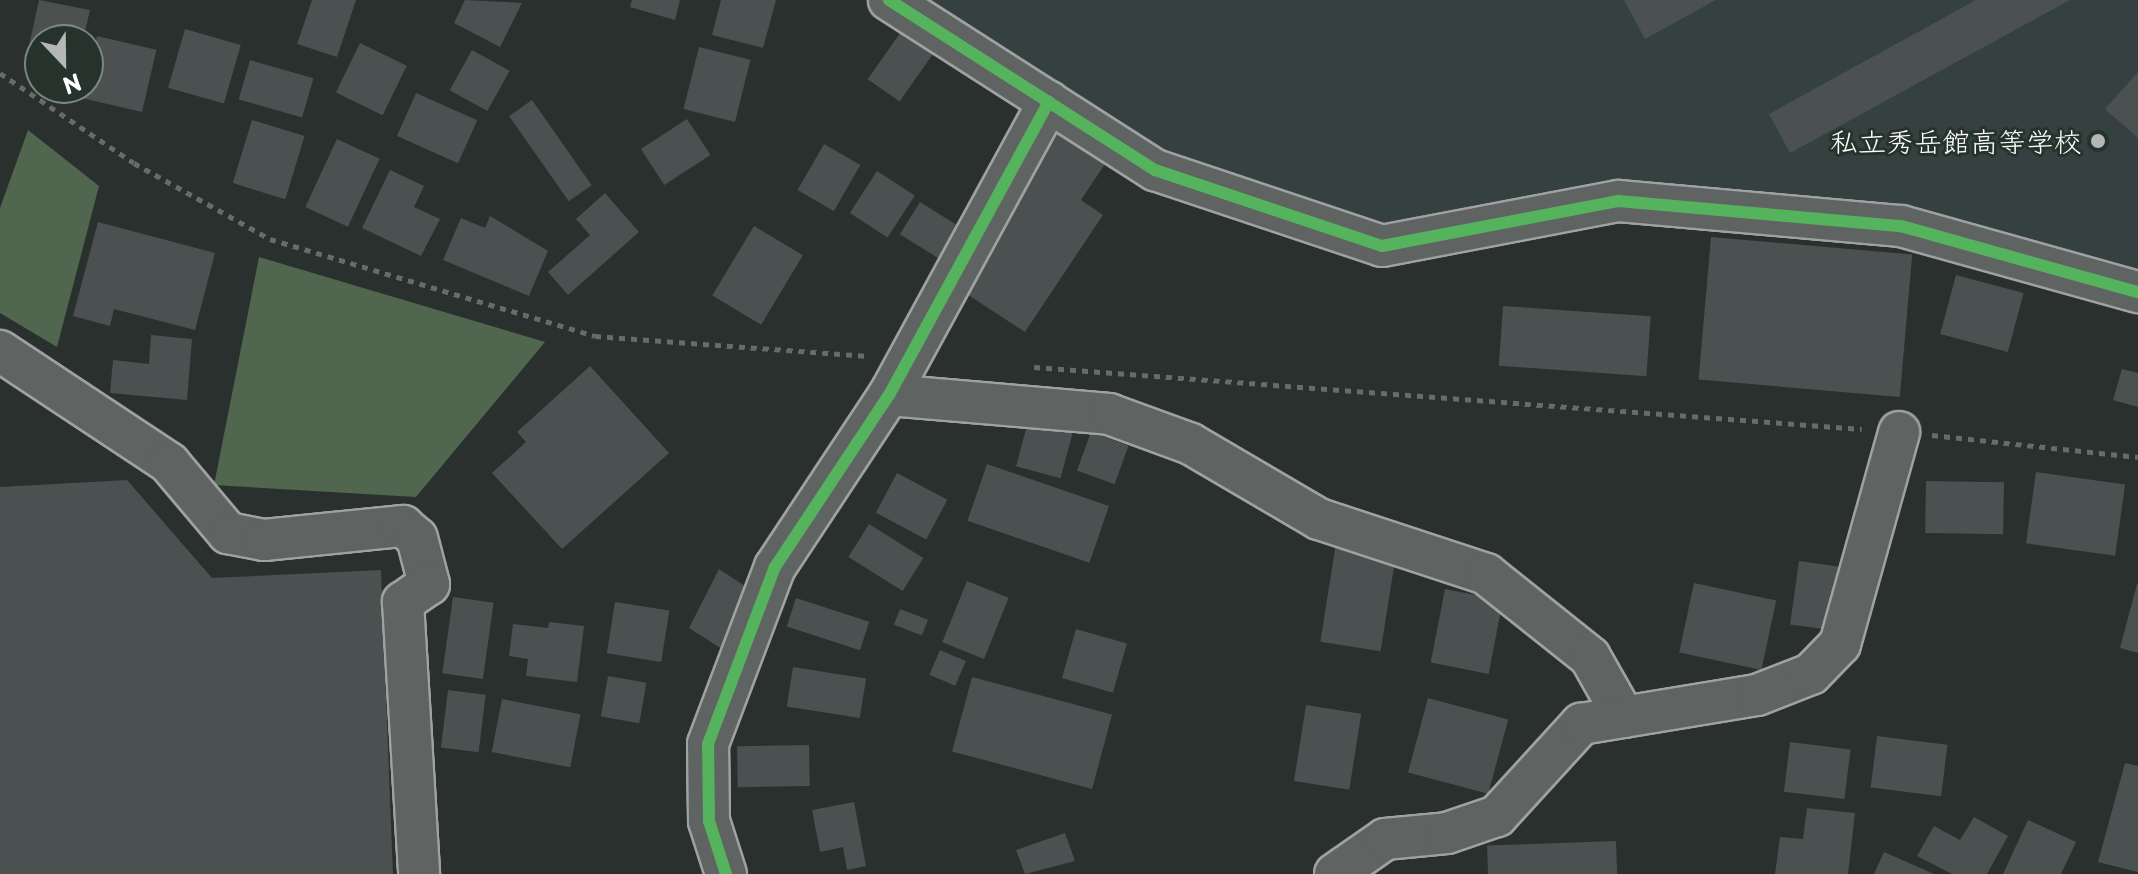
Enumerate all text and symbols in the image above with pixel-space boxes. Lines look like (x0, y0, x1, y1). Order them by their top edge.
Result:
north arrow (24, 24, 104, 104)
text: N (58, 66, 87, 103)
place label: 私立秀岳館高等学校 (1830, 124, 2082, 158)
marker: 私立秀岳館高等学校 (2089, 132, 2107, 150)

